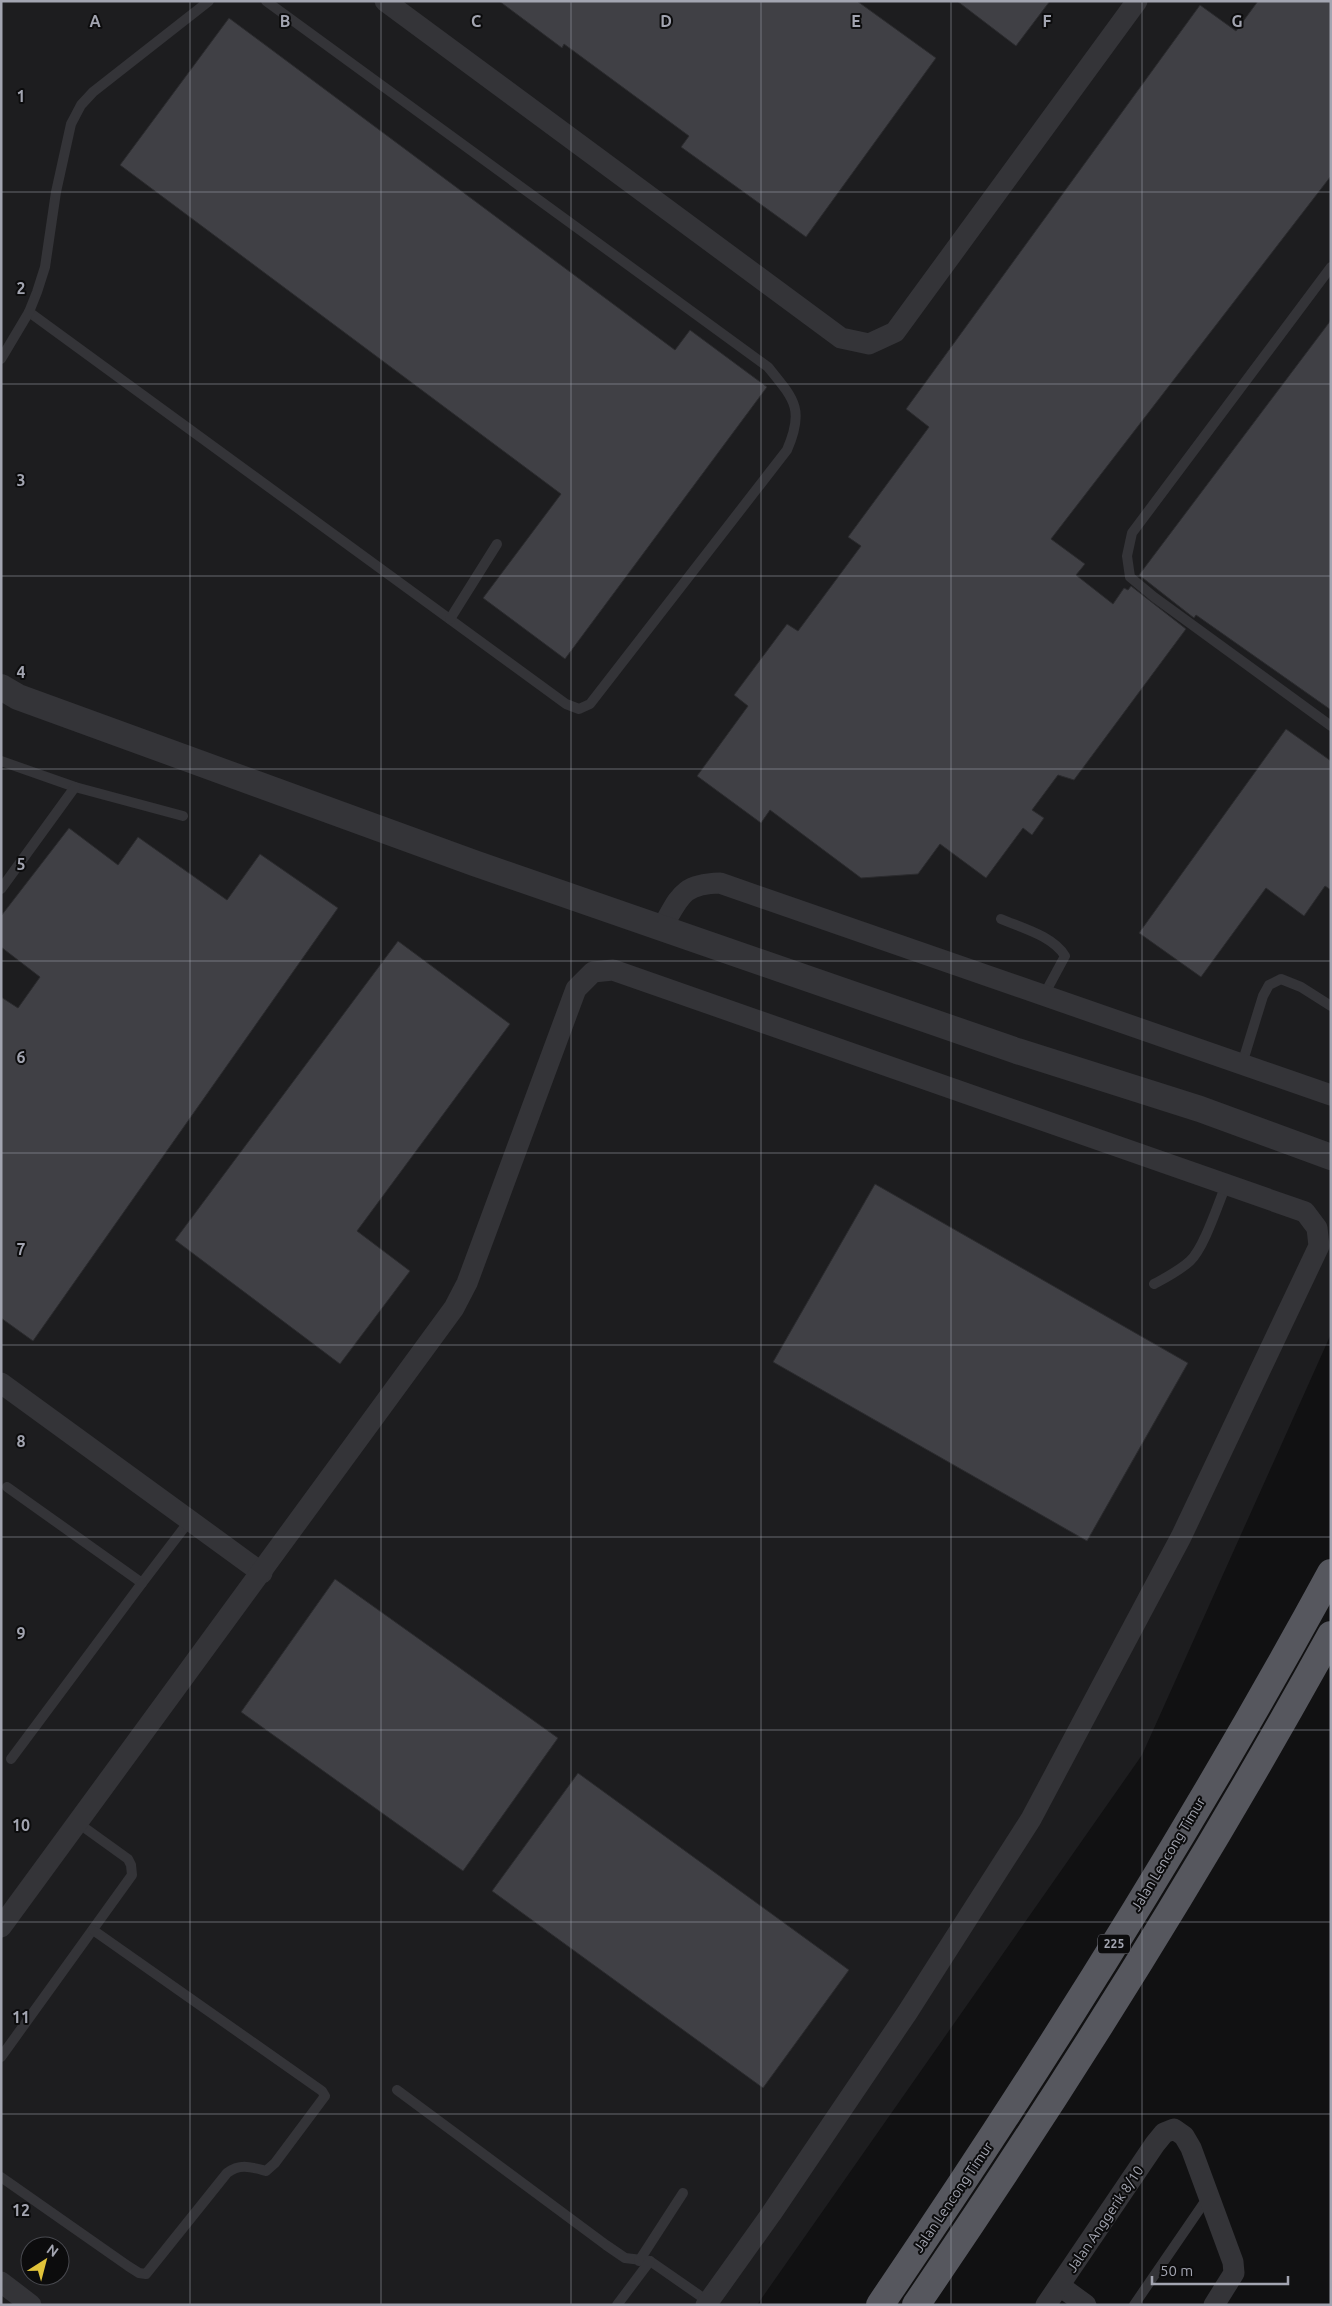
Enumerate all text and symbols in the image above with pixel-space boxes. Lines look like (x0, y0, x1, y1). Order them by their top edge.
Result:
text: A (89, 12, 101, 30)
text: B (280, 12, 290, 30)
text: C (471, 12, 481, 30)
text: D (660, 12, 672, 30)
text: E (851, 12, 861, 30)
text: F (1043, 12, 1052, 30)
text: G (1231, 12, 1243, 30)
text: 1 (16, 87, 26, 105)
text: 2 (16, 279, 26, 297)
text: 3 (16, 471, 26, 489)
text: 4 (16, 663, 26, 681)
text: 5 (16, 855, 26, 873)
text: 6 (16, 1048, 26, 1066)
text: 7 (16, 1240, 26, 1258)
text: 8 (16, 1432, 26, 1450)
text: 9 (16, 1624, 26, 1642)
street label: Jalan Lencong Timur (1128, 1794, 1209, 1914)
text: 10 (12, 1816, 30, 1834)
road number: 225 (1098, 1935, 1130, 1954)
text: 11 (12, 2008, 30, 2026)
street label: Jalan Lencong Timur (910, 2138, 996, 2255)
street label: Jalan Anggerik 8/10 (1063, 2163, 1147, 2275)
text: 12 (12, 2201, 30, 2219)
north arrow (20, 2236, 70, 2286)
text: N (44, 2241, 62, 2260)
scale bar (1152, 2254, 1288, 2286)
text: 50 m (1160, 2262, 1193, 2279)

